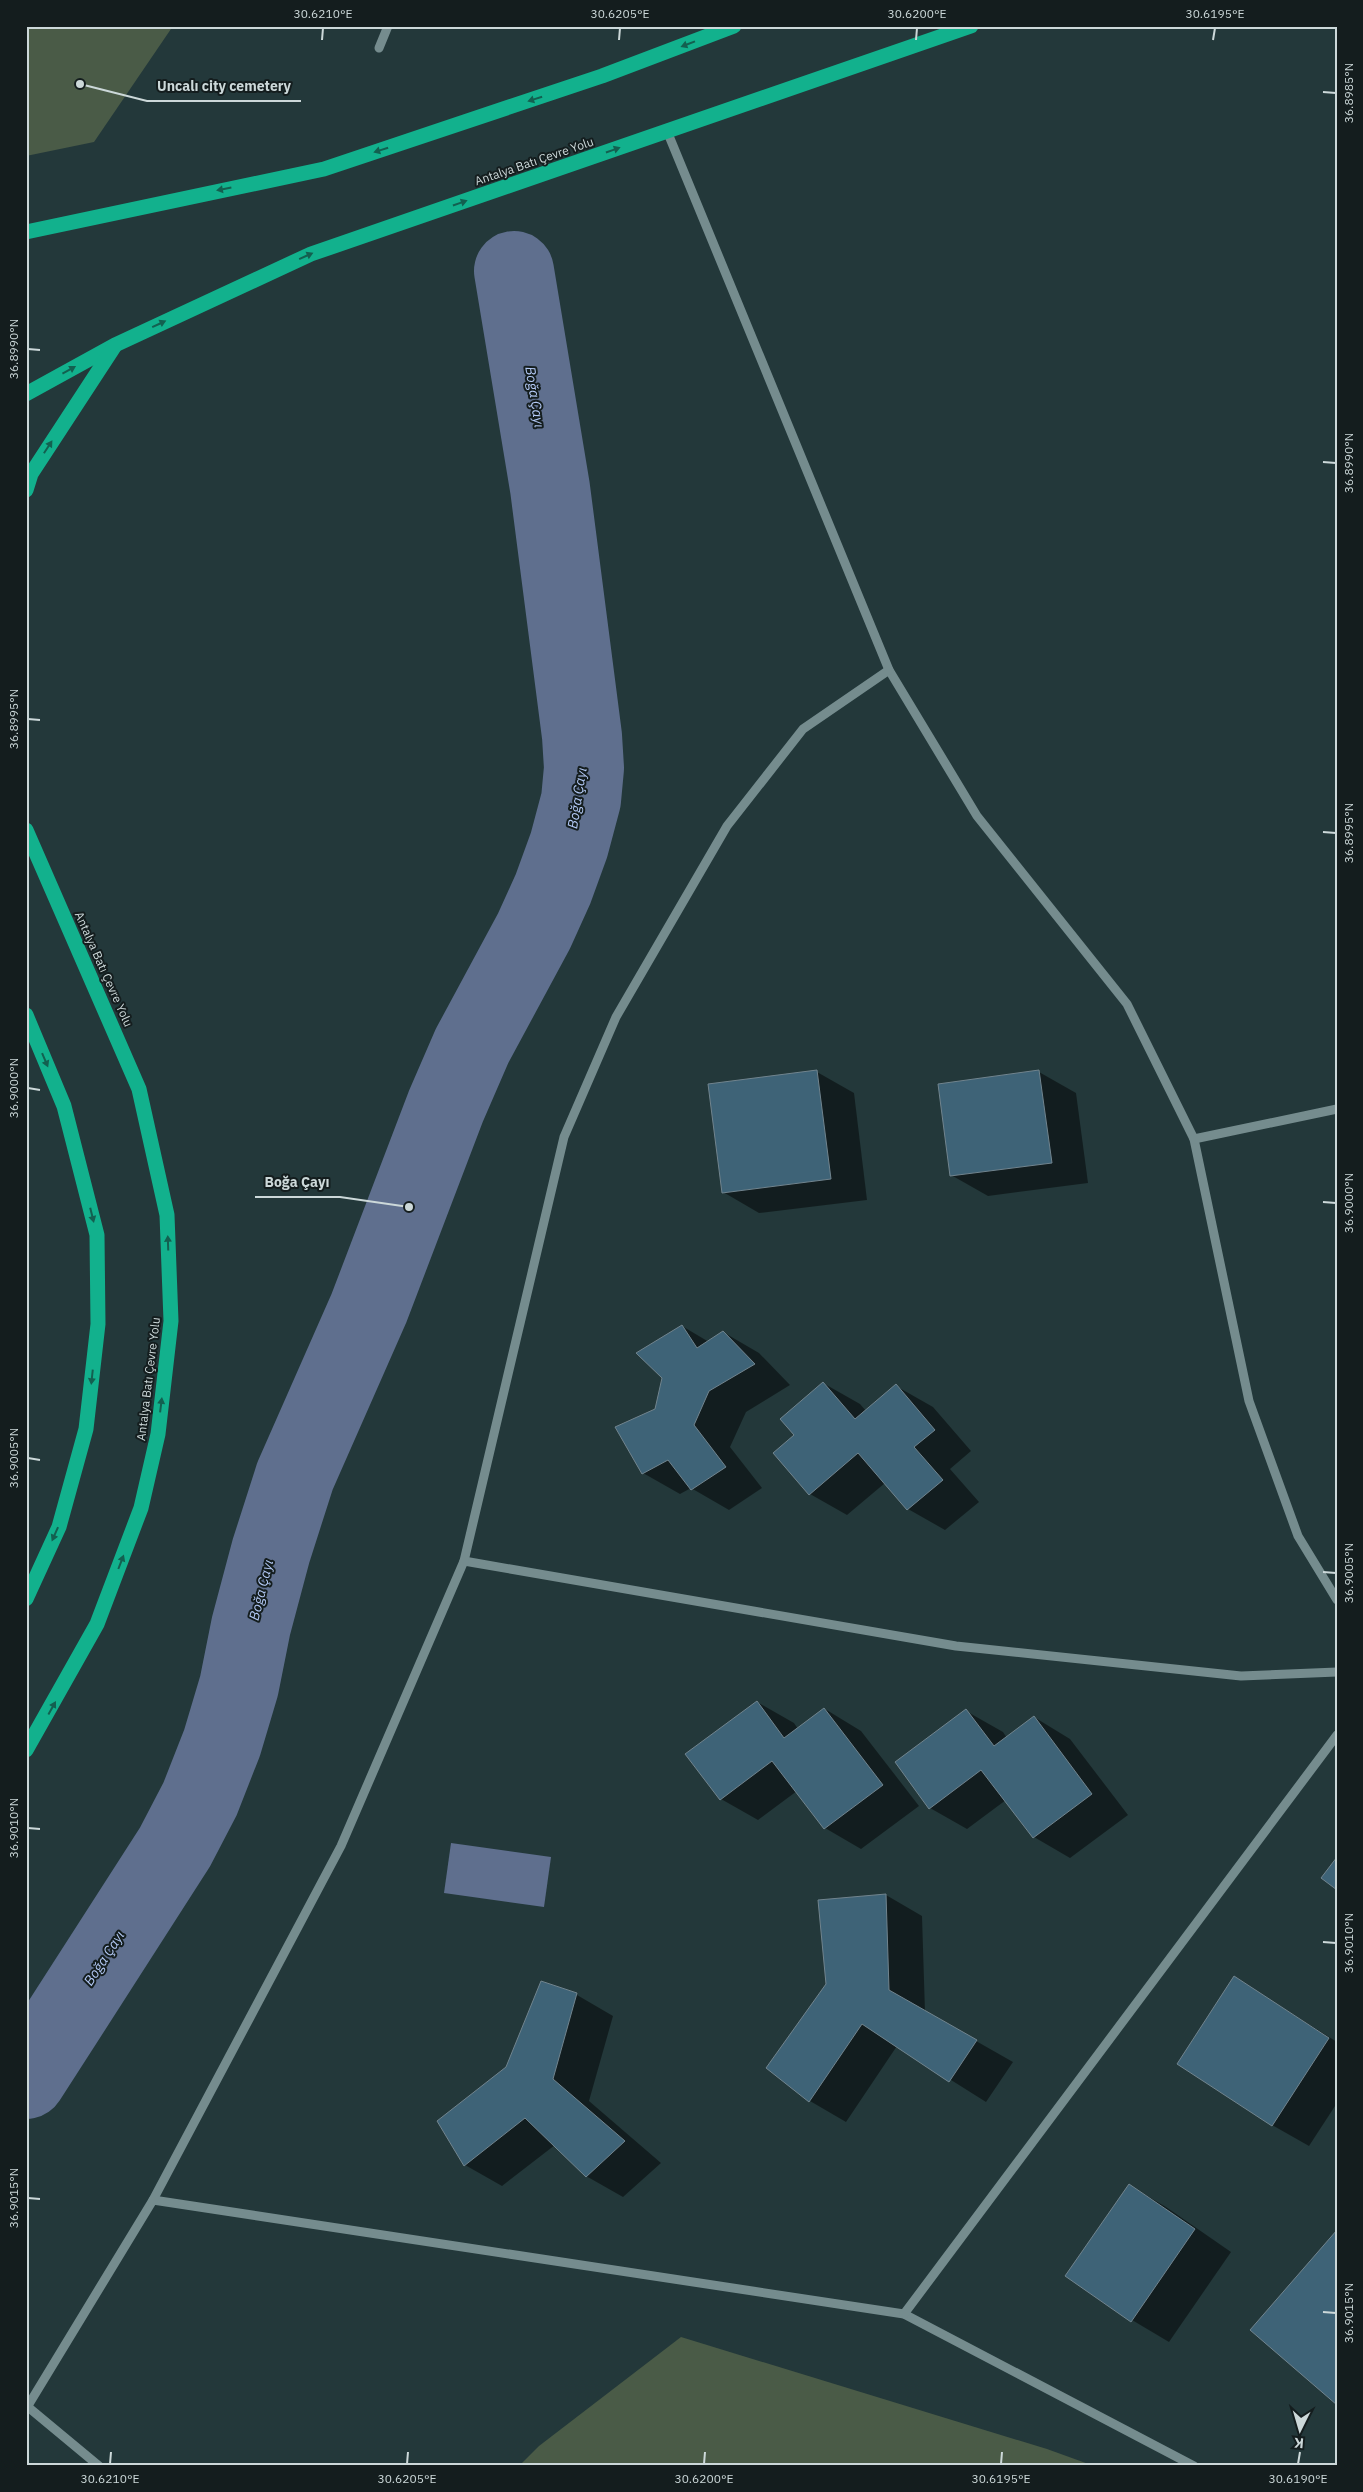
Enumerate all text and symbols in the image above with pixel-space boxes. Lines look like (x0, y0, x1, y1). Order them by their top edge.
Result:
text: 30.6210°E (293, 6, 353, 21)
text: 30.6205°E (590, 6, 650, 21)
text: 30.6200°E (887, 6, 947, 21)
text: 30.6195°E (1185, 6, 1245, 21)
one-way arrow (681, 40, 695, 48)
text: 36.8985°N (1341, 63, 1356, 123)
callout: Uncalı city cemetery (147, 72, 301, 101)
text: Uncalı city cemetery (157, 77, 292, 95)
one-way arrow (527, 95, 542, 103)
street label: Antalya Batı Çevre Yolu (473, 134, 595, 188)
one-way arrow (373, 146, 388, 154)
one-way arrow (606, 146, 621, 153)
one-way arrow (216, 185, 231, 193)
one-way arrow (452, 198, 467, 206)
one-way arrow (299, 252, 313, 260)
text: 36.8990°N (6, 319, 21, 379)
one-way arrow (152, 320, 166, 328)
water label: Boğa Çayı (521, 365, 549, 429)
one-way arrow (62, 366, 76, 375)
text: 36.8990°N (1341, 433, 1356, 493)
one-way arrow (44, 440, 53, 454)
text: 36.8995°N (6, 689, 21, 749)
water label: Boğa Çayı (563, 766, 591, 830)
text: 36.8995°N (1341, 803, 1356, 863)
street label: Antalya Batı Çevre Yolu (72, 909, 136, 1029)
one-way arrow (41, 1053, 49, 1068)
text: 36.9000°N (6, 1058, 21, 1118)
callout: Boğa Çayı (255, 1168, 340, 1197)
text: Boğa Çayı (265, 1173, 329, 1191)
text: 36.9000°N (1341, 1173, 1356, 1233)
one-way arrow (88, 1208, 96, 1223)
one-way arrow (164, 1235, 172, 1251)
street label: Antalya Batı Çevre Yolu (133, 1316, 163, 1442)
one-way arrow (88, 1369, 96, 1385)
one-way arrow (157, 1397, 165, 1413)
text: 36.9005°N (6, 1428, 21, 1488)
one-way arrow (51, 1527, 59, 1541)
text: 36.9005°N (1341, 1543, 1356, 1603)
one-way arrow (118, 1554, 125, 1569)
water label: Boğa Çayı (245, 1558, 277, 1622)
one-way arrow (47, 1702, 56, 1715)
text: 36.9010°N (6, 1798, 21, 1858)
text: 36.9010°N (1341, 1913, 1356, 1973)
water label: Boğa Çayı (80, 1927, 129, 1989)
text: 36.9015°N (6, 2168, 21, 2228)
text: 36.9015°N (1341, 2283, 1356, 2343)
north arrow (1276, 2404, 1326, 2454)
text: K (1293, 2434, 1305, 2452)
text: 30.6210°E (80, 2471, 140, 2486)
text: 30.6205°E (377, 2471, 437, 2486)
text: 30.6200°E (674, 2471, 734, 2486)
text: 30.6195°E (971, 2471, 1031, 2486)
text: 30.6190°E (1268, 2471, 1328, 2486)

